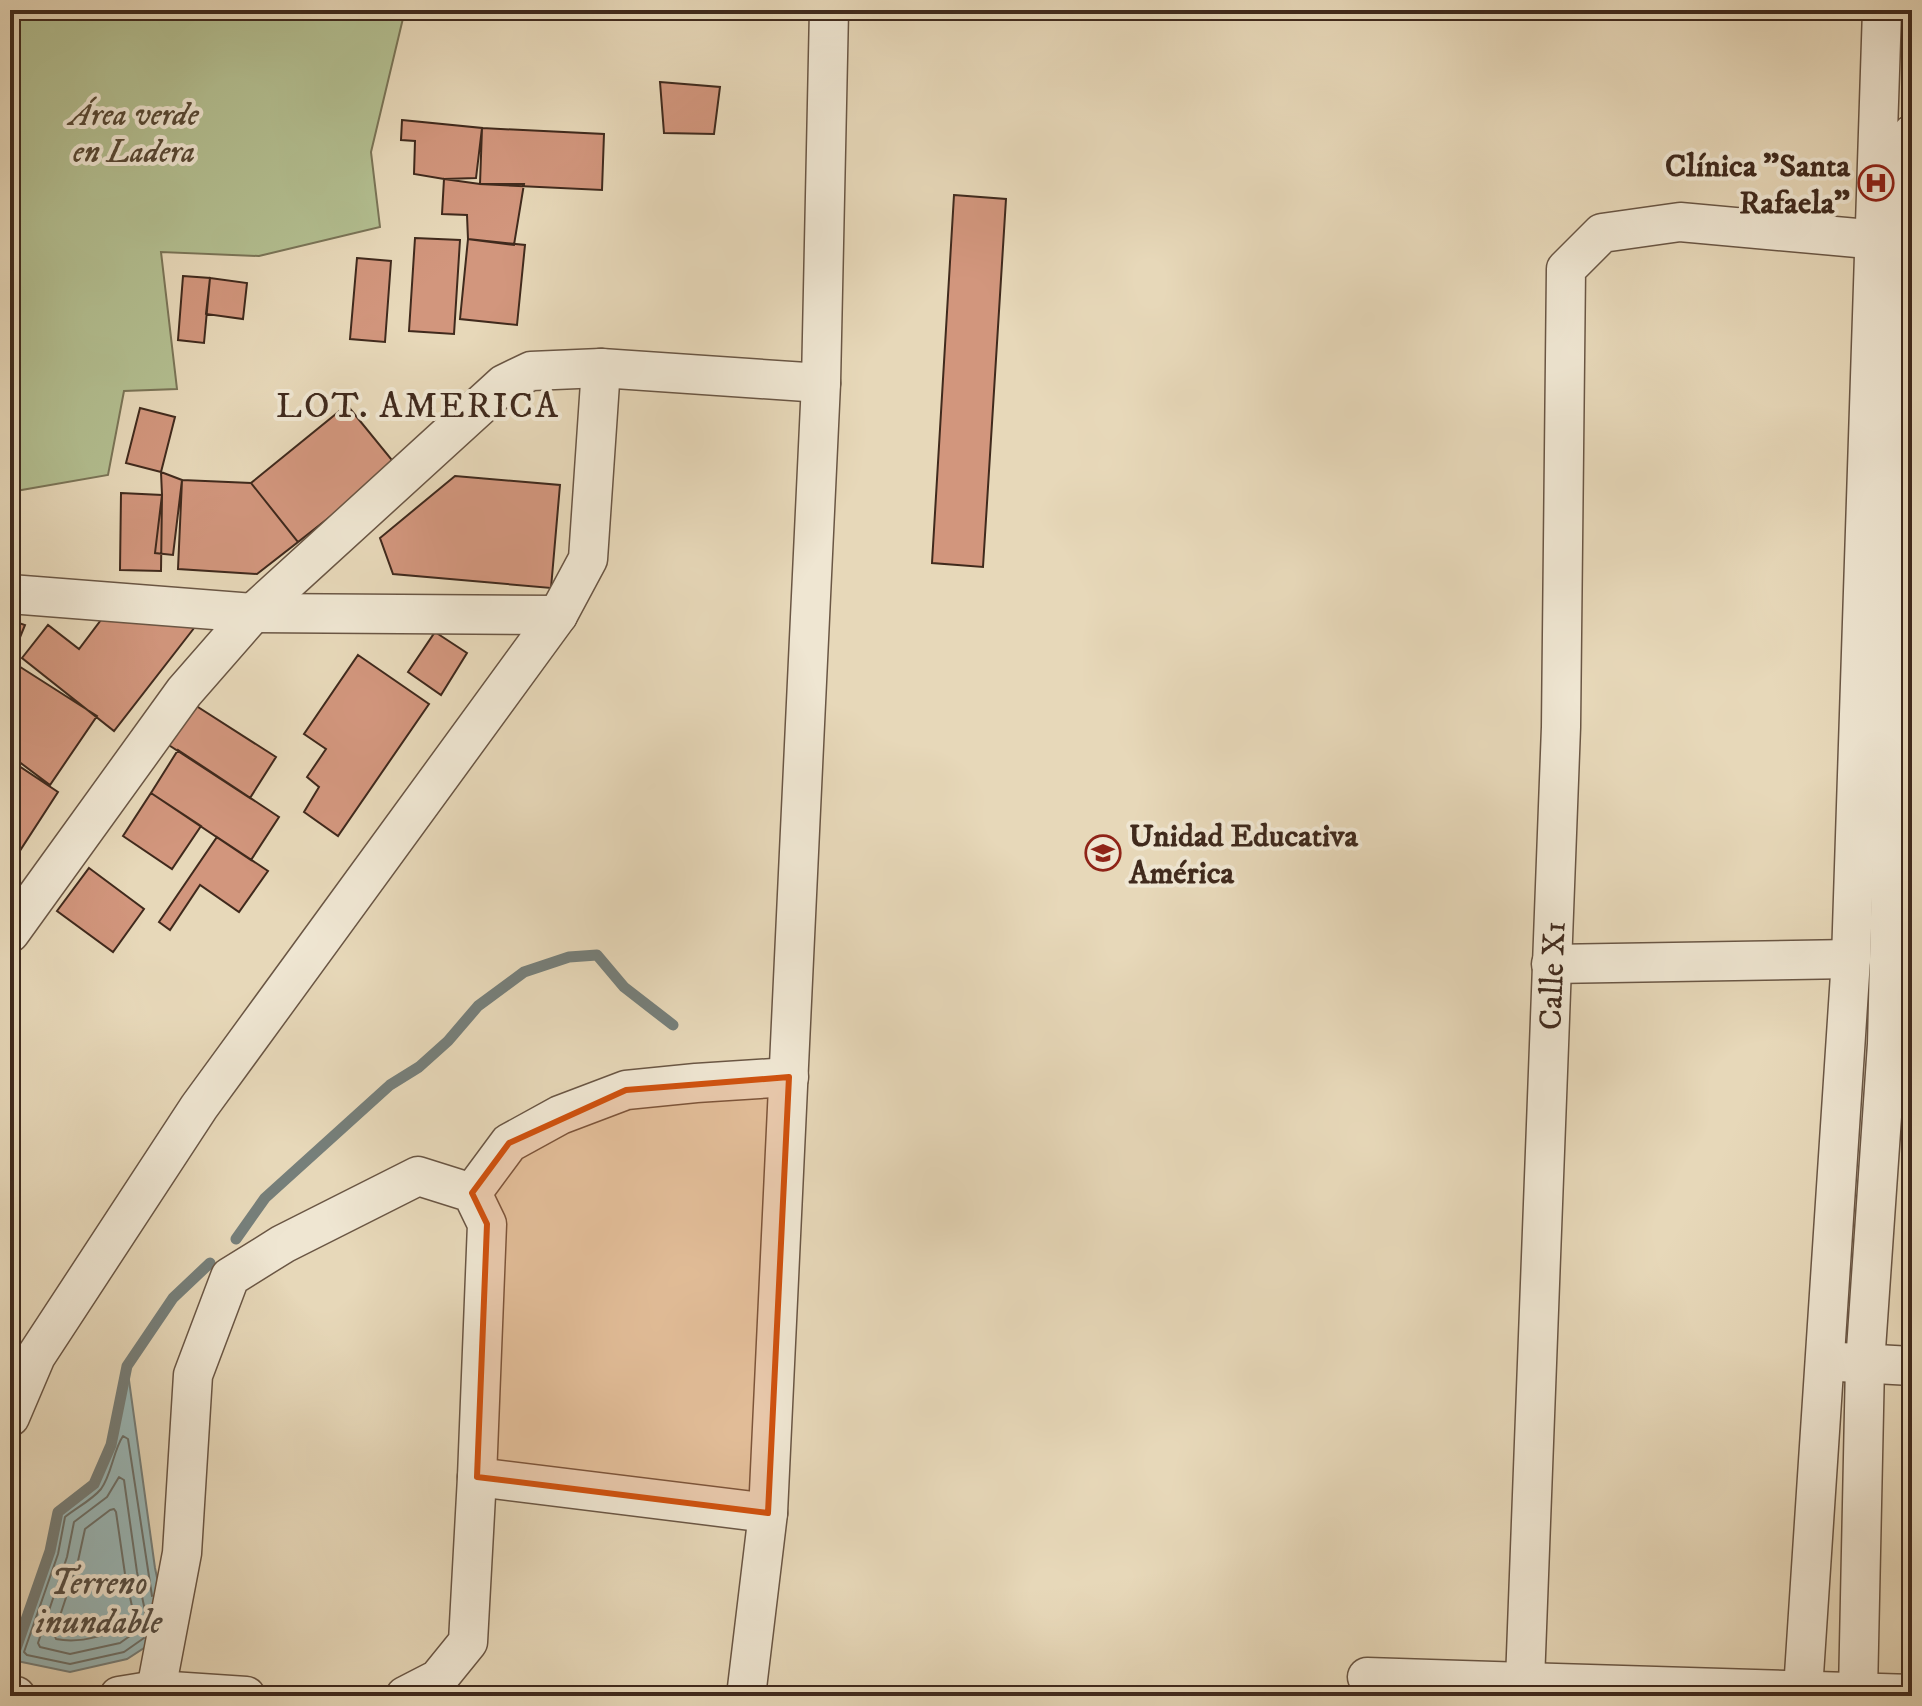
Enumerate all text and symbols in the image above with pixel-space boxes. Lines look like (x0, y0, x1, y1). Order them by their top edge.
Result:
park label: Área verde en Ladera (67, 96, 200, 173)
place label: Clínica "Santa Rafaela" (1665, 147, 1850, 224)
hospital icon: Clínica "Santa Rafaela" (1857, 164, 1895, 202)
district label: LOT. AMERICA (276, 384, 560, 429)
place label: Unidad Educativa América (1128, 817, 1358, 894)
school or university icon: Unidad Educativa América (1084, 834, 1122, 872)
street label: Calle X1 (1532, 920, 1576, 1031)
water label: Terreno inundable (36, 1563, 164, 1644)

